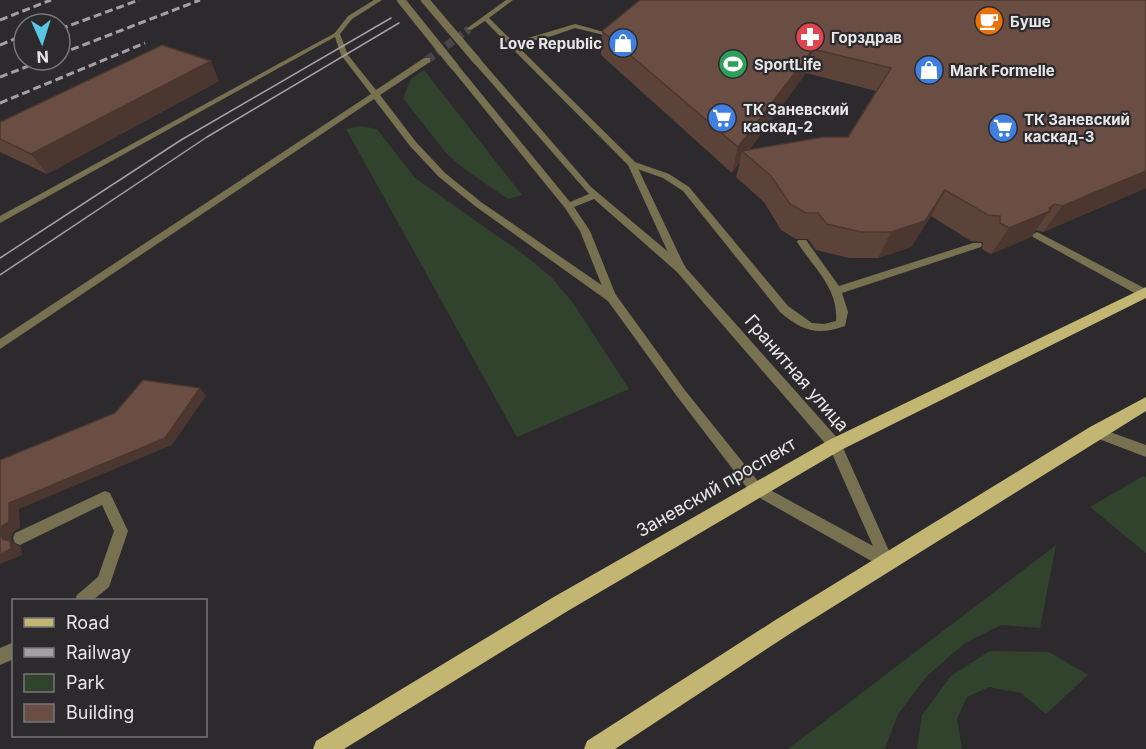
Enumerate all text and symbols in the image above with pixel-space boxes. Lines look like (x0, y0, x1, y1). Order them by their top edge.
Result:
cafe icon: Буше (973, 5, 1005, 37)
north arrow (12, 12, 72, 72)
place label: Буше (1010, 12, 1051, 31)
pharmacy icon: Горздрав (794, 21, 826, 53)
shop icon: Love Republic (607, 27, 639, 59)
place label: Горздрав (831, 28, 902, 47)
place label: Love Republic (500, 34, 602, 53)
text: N (36, 47, 49, 67)
sports icon: SportLife (717, 48, 749, 80)
shop icon: Mark Formelle (913, 54, 945, 86)
place label: SportLife (754, 55, 822, 74)
place label: Mark Formelle (950, 61, 1055, 80)
place label: ТК Заневский каскад-2 (743, 100, 849, 136)
supermarket icon: ТК Заневский каскад-2 (706, 102, 738, 134)
place label: ТК Заневский каскад-3 (1024, 110, 1130, 146)
supermarket icon: ТК Заневский каскад-3 (987, 112, 1019, 144)
street label: Гранитная улица (741, 310, 853, 436)
street label: Заневский проспект (632, 432, 800, 541)
legend (12, 599, 207, 737)
text: Road (66, 612, 109, 633)
text: Railway (66, 642, 131, 663)
text: Park (66, 672, 105, 693)
text: Building (66, 702, 134, 723)

